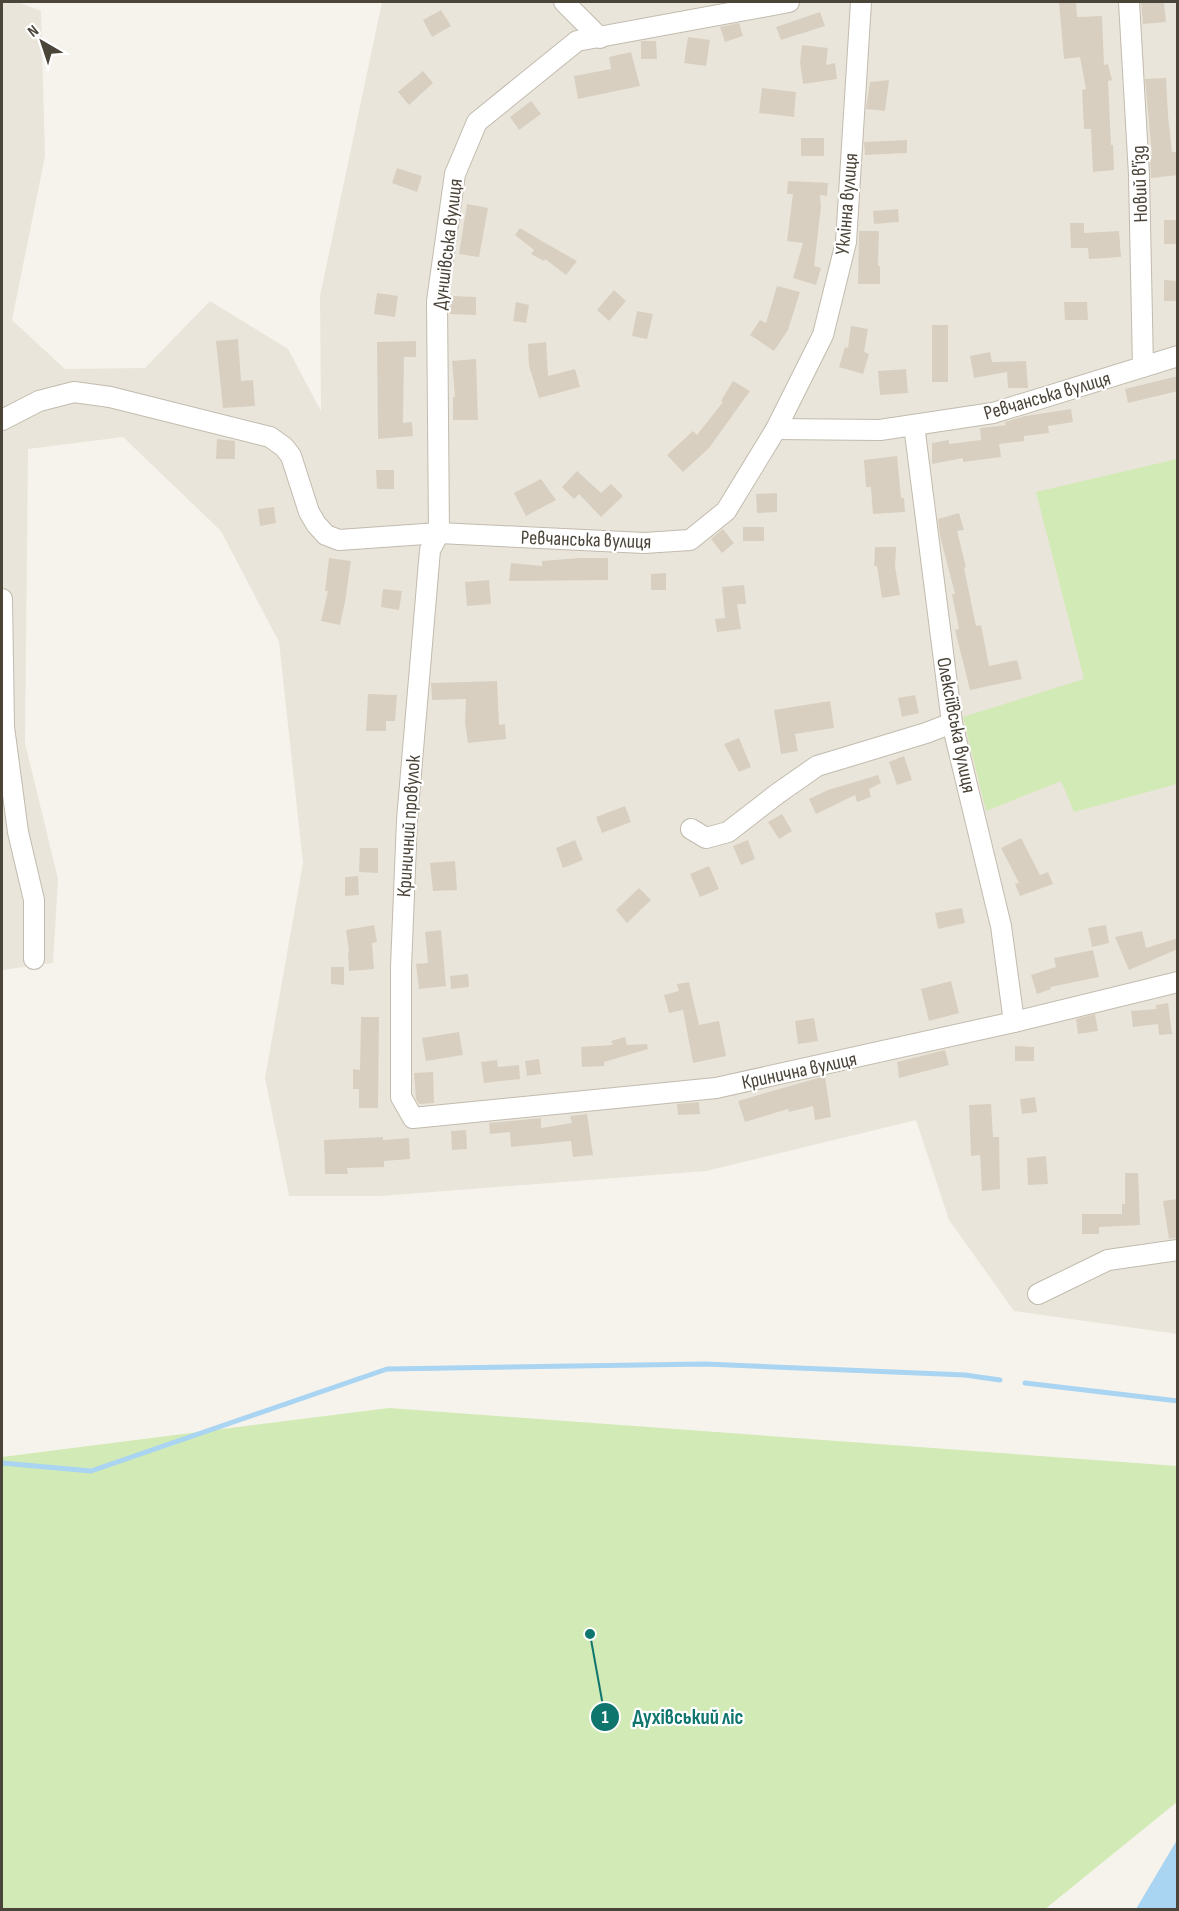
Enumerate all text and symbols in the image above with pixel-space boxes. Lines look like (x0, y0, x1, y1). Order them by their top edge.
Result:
north arrow (12, 12, 72, 72)
text: N (24, 21, 43, 42)
street label: Новий в'їзд (1127, 145, 1153, 223)
street label: Уклінна вулиця (831, 152, 863, 256)
street label: Дуншівська вулиця (428, 177, 468, 311)
street label: Ревчанська вулиця (981, 366, 1113, 426)
street label: Ревчанська вулиця (520, 526, 652, 554)
street label: Олексіївська вулиця (931, 655, 981, 795)
street label: Криничний провулок (392, 754, 426, 898)
street label: Кринична вулиця (739, 1047, 859, 1095)
callout: Духівський ліс (590, 1697, 755, 1736)
text: Духівський ліс (632, 1705, 744, 1730)
text: 1 (601, 1707, 609, 1728)

